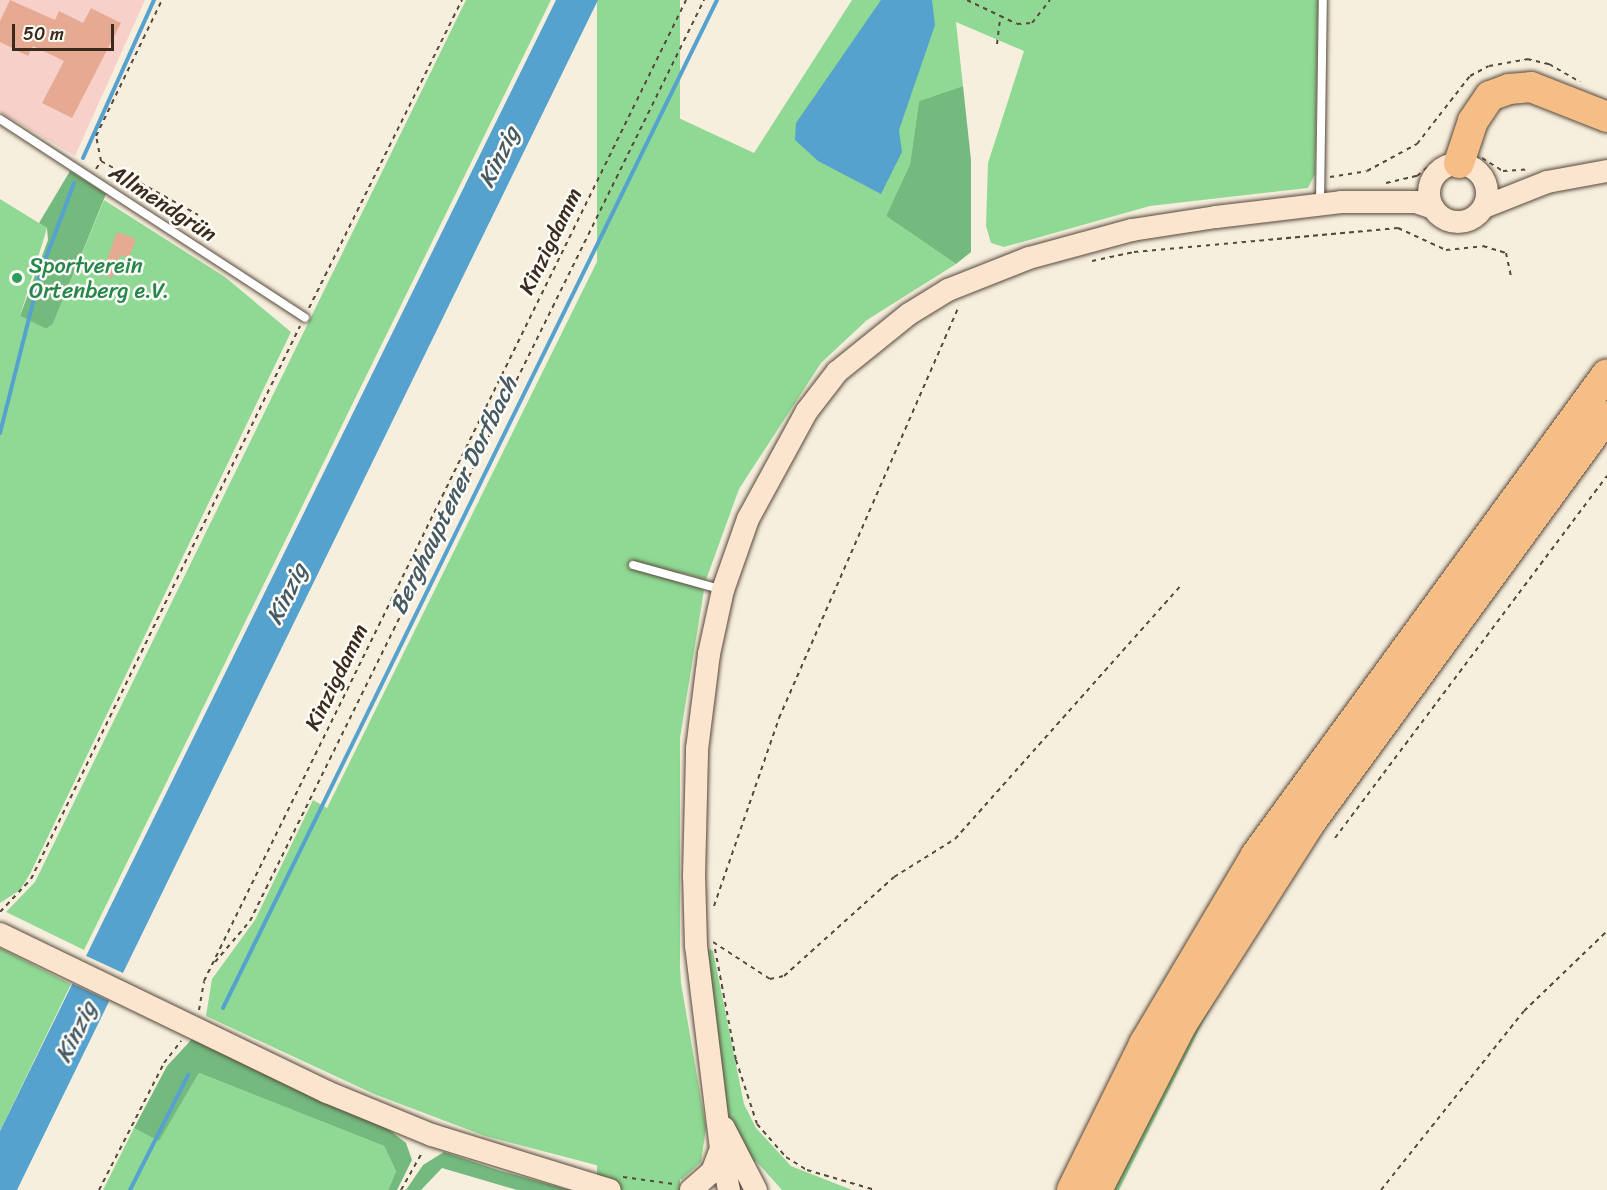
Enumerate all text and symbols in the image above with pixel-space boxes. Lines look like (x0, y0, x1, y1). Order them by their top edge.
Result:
scale bar (15, 12, 117, 50)
text: 50 m (23, 18, 64, 50)
water label: Kinzig (472, 122, 526, 192)
street label: Allmendgrün (104, 159, 222, 247)
street label: Kinzigdamm (513, 183, 587, 299)
place label: Sportverein Ortenberg e.V. (29, 252, 170, 304)
marker: Sportverein Ortenberg e.V. (10, 271, 24, 285)
water label: Berghauptener Dorfbach (384, 373, 524, 619)
water label: Kinzig (260, 559, 314, 629)
street label: Kinzigdamm (299, 619, 373, 735)
water label: Kinzig (49, 997, 103, 1067)

